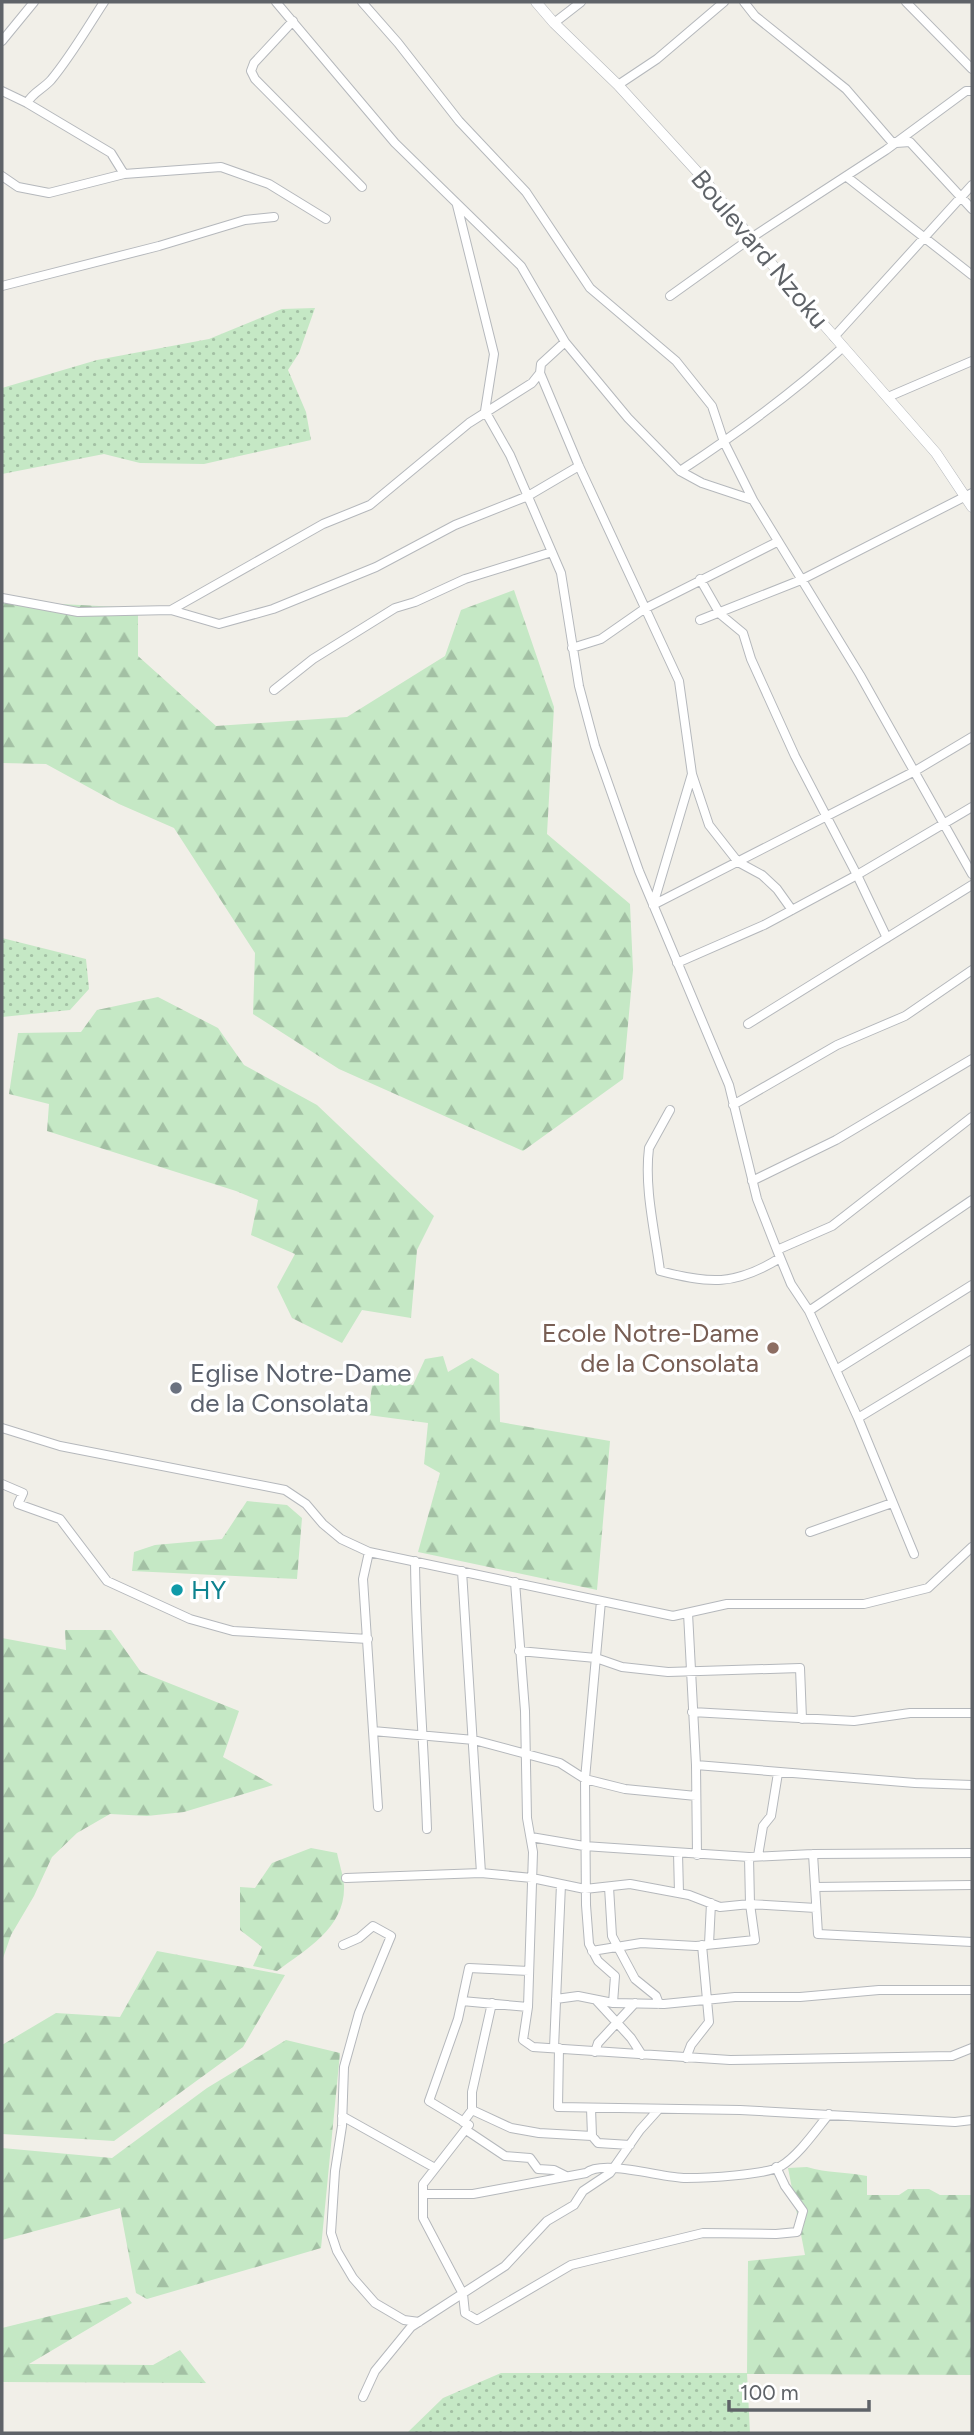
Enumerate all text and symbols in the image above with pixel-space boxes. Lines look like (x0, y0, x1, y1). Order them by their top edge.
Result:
street label: Boulevard Nzoku (684, 163, 836, 335)
place label: Ecole Notre-Dame de la Consolata (542, 1317, 759, 1379)
marker: Ecole Notre-Dame de la Consolata (765, 1340, 781, 1356)
place label: Eglise Notre-Dame de la Consolata (190, 1357, 411, 1419)
marker: Eglise Notre-Dame de la Consolata (168, 1380, 184, 1396)
place label: HY (191, 1574, 227, 1606)
marker: HY (169, 1582, 185, 1598)
scale bar (729, 2368, 869, 2412)
text: 100 m (740, 2380, 799, 2405)

